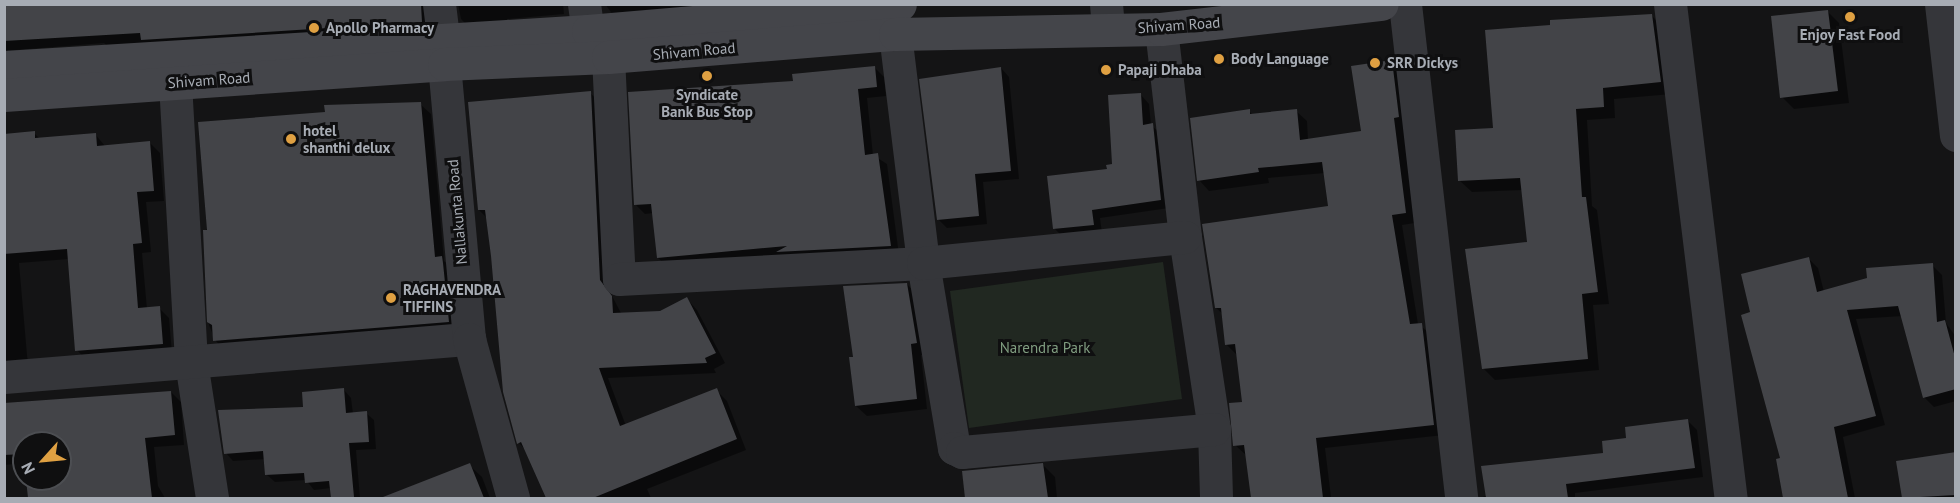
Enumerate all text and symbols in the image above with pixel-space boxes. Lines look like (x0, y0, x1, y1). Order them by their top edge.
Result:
marker: Enjoy Fast Food (1843, 10, 1857, 24)
street label: Shivam Road (1137, 13, 1221, 37)
place label: Apollo Pharmacy (326, 19, 434, 37)
marker: Apollo Pharmacy (307, 21, 321, 35)
place label: Enjoy Fast Food (1799, 26, 1901, 44)
street label: Shivam Road (652, 38, 736, 64)
place label: Body Language (1231, 50, 1330, 68)
marker: Body Language (1212, 52, 1226, 66)
place label: SRR Dickys (1387, 54, 1458, 72)
marker: SRR Dickys (1368, 56, 1382, 70)
place label: Papaji Dhaba (1118, 61, 1202, 79)
marker: Papaji Dhaba (1099, 63, 1113, 77)
street label: Shivam Road (167, 68, 251, 92)
marker: Syndicate Bank Bus Stop (700, 69, 714, 83)
place label: Syndicate Bank Bus Stop (661, 85, 753, 120)
place label: hotel shanthi delux (303, 121, 390, 156)
marker: hotel shanthi delux (284, 132, 298, 146)
street label: Nallakunta Road (443, 159, 471, 265)
place label: RAGHAVENDRA TIFFINS (403, 280, 501, 315)
marker: RAGHAVENDRA TIFFINS (384, 291, 398, 305)
park label: Narendra Park (1000, 339, 1090, 357)
north arrow (12, 431, 72, 491)
text: N (16, 459, 39, 477)

